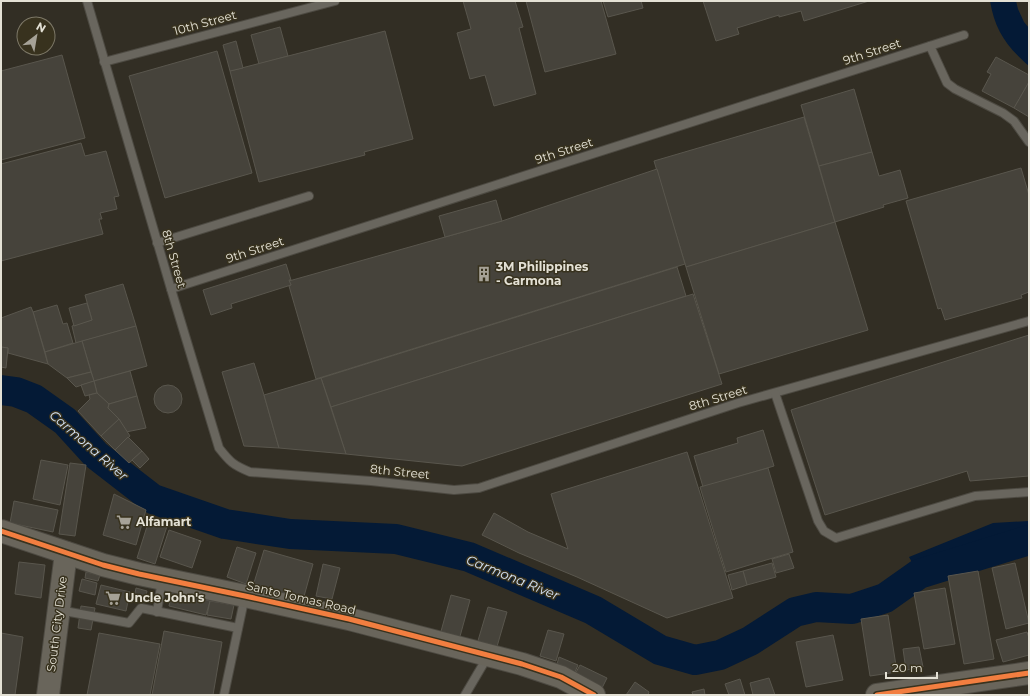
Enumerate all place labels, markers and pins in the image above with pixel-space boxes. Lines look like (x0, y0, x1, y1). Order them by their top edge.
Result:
place label: 3M Philippines - Carmona (495, 259, 589, 288)
building icon: 3M Philippines - Carmona (475, 265, 493, 283)
supermarket icon: Alfamart (115, 513, 133, 531)
place label: Alfamart (135, 514, 192, 529)
supermarket icon: Uncle John's (104, 589, 122, 607)
place label: Uncle John's (125, 590, 205, 605)

